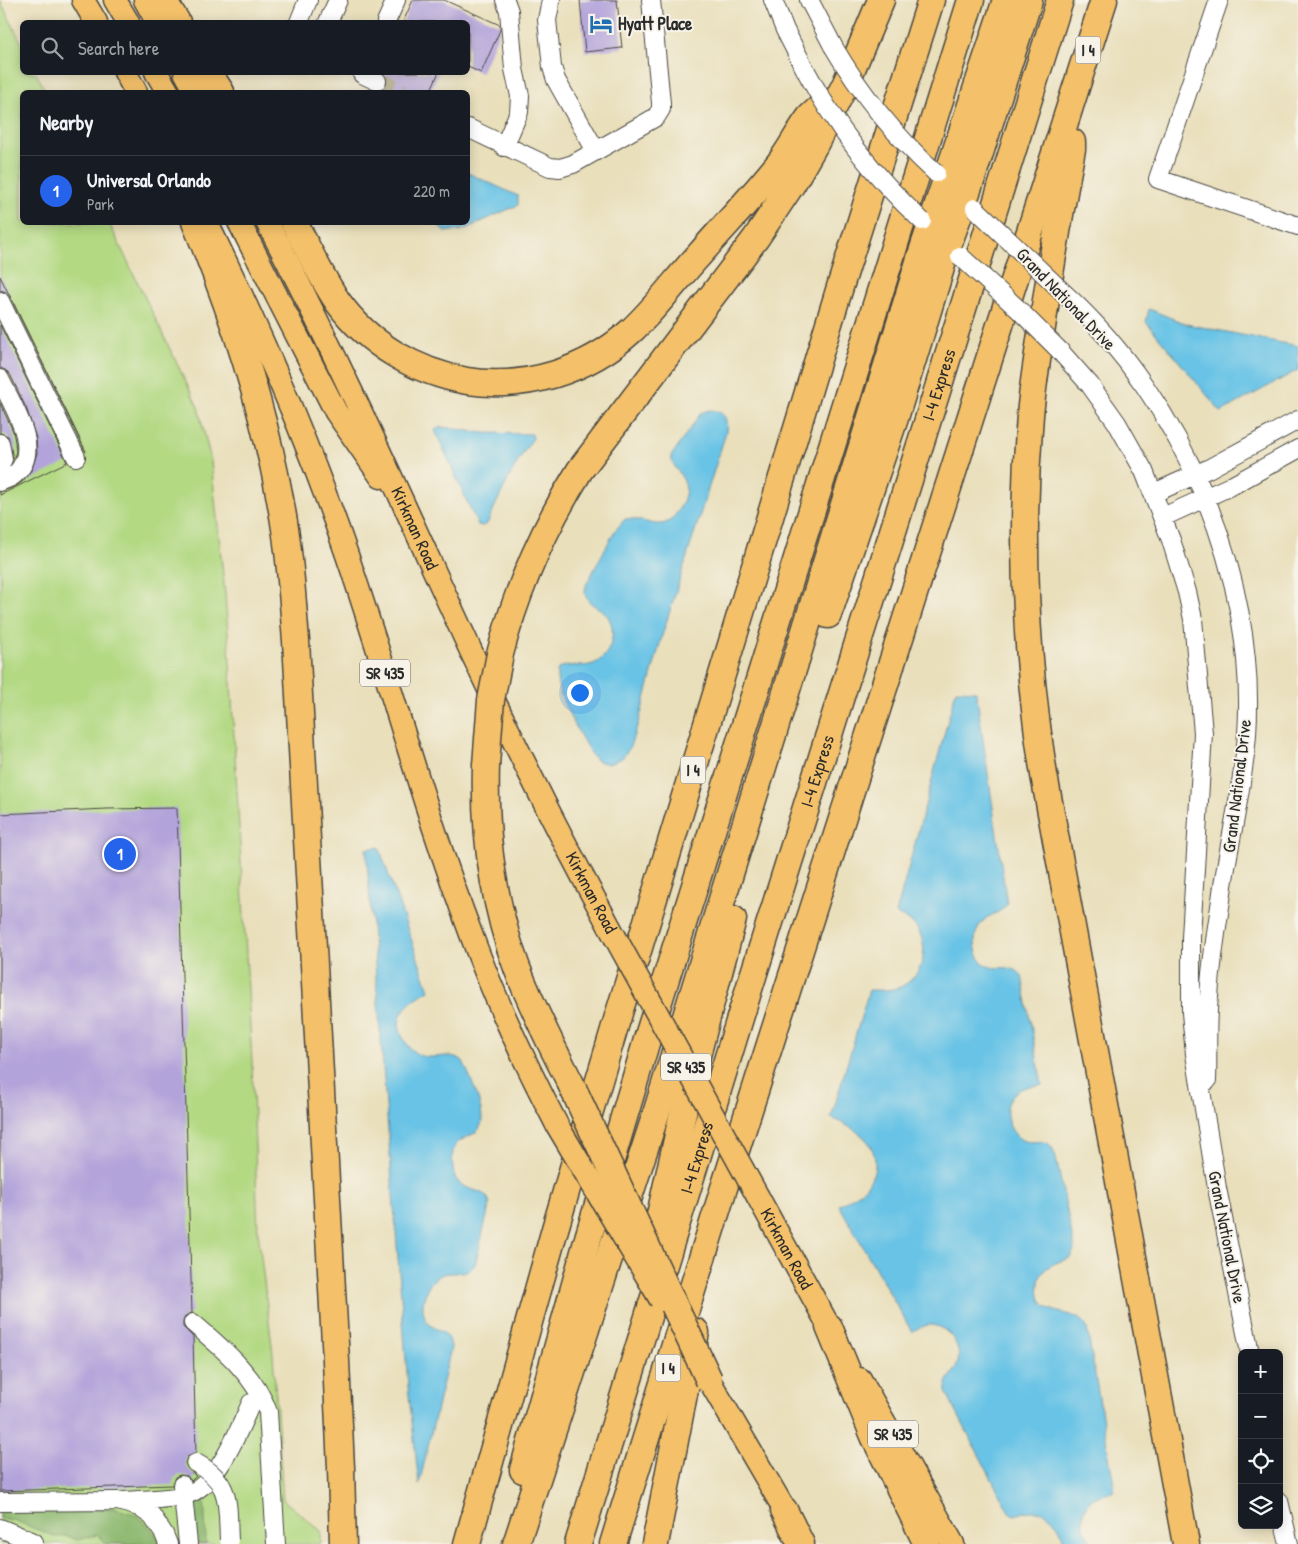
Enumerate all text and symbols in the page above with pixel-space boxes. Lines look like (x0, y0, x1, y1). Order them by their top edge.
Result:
hotel icon: Hyatt Place (588, 11, 614, 37)
place label: Hyatt Place (618, 11, 693, 37)
search box (20, 20, 470, 75)
icon: search (38, 34, 66, 62)
text: Search here (78, 35, 159, 61)
road number: I 4 (1076, 36, 1100, 64)
text: Nearby (40, 108, 93, 137)
text: Universal Orlando (87, 167, 211, 193)
text: 1 (53, 180, 59, 202)
text: 220 m (413, 180, 450, 202)
text: Park (87, 193, 114, 215)
street label: Grand National Drive (1011, 242, 1122, 356)
street label: I-4 Express (915, 346, 962, 424)
street label: Kirkman Road (385, 482, 445, 574)
road number: SR 435 (360, 660, 410, 686)
your location (567, 680, 593, 706)
street label: Grand National Drive (1216, 718, 1257, 854)
street label: I-4 Express (794, 732, 840, 810)
road number: I 4 (680, 756, 706, 784)
pin: 1 (104, 835, 136, 873)
street label: Kirkman Road (560, 847, 624, 938)
road number: SR 435 (661, 1054, 711, 1080)
street label: I-4 Express (674, 1119, 719, 1197)
street label: Grand National Drive (1202, 1169, 1253, 1305)
street label: Kirkman Road (754, 1203, 819, 1294)
map controls (1238, 1349, 1283, 1529)
button: + (1238, 1349, 1283, 1394)
road number: I 4 (656, 1355, 680, 1382)
button: − (1238, 1394, 1283, 1439)
road number: SR 435 (868, 1420, 918, 1448)
button: locate (1238, 1439, 1283, 1484)
button: layers (1238, 1484, 1283, 1529)

